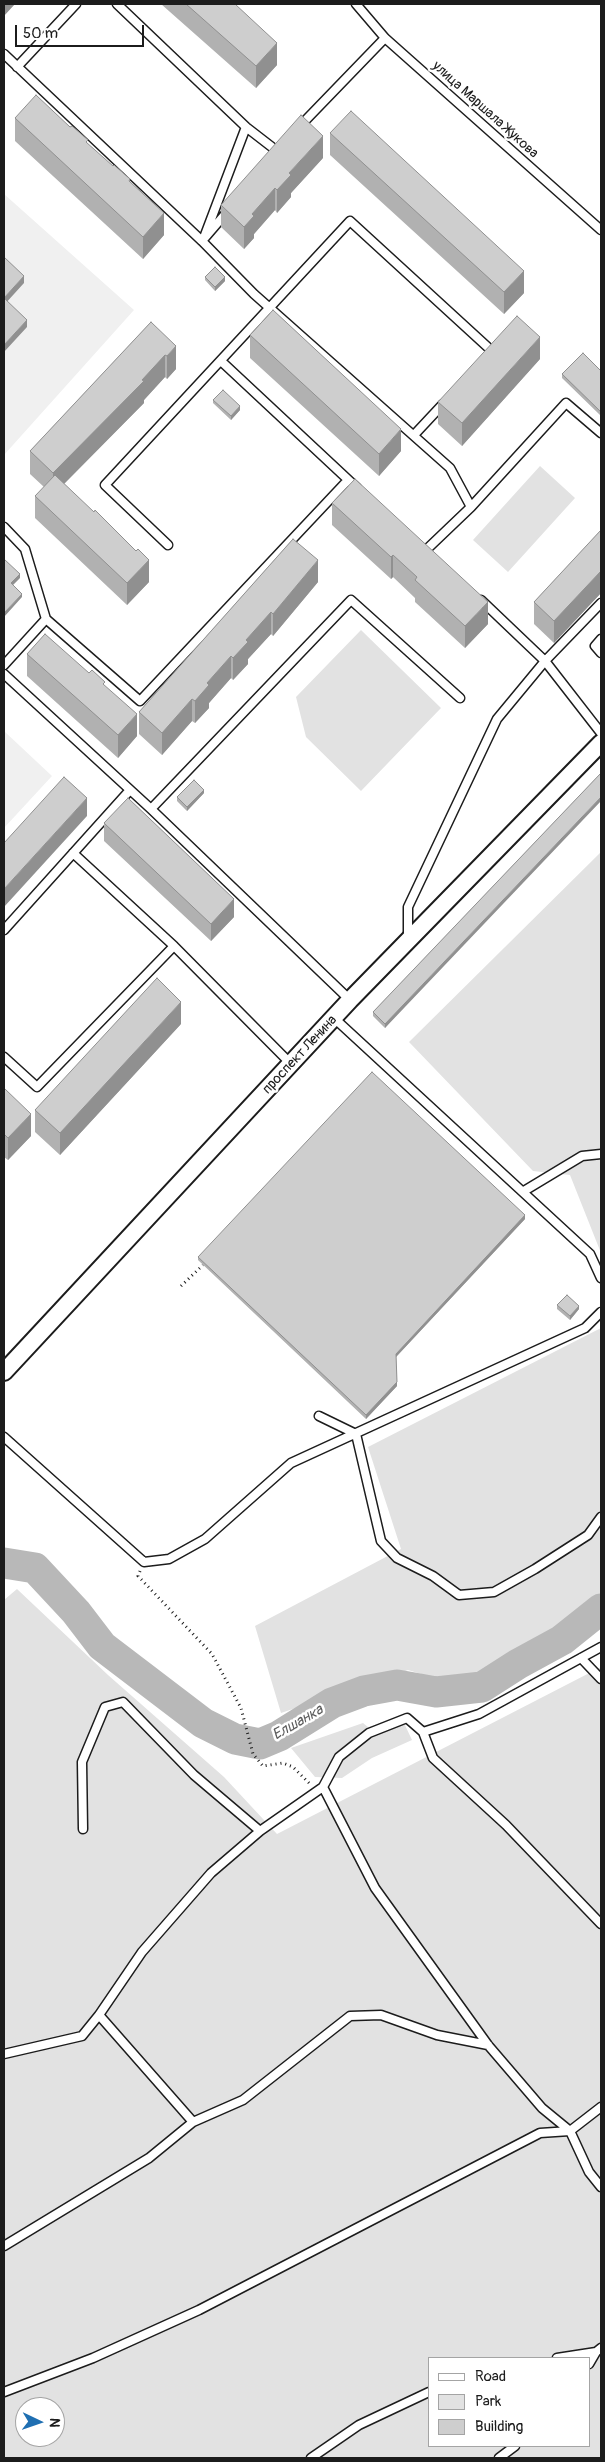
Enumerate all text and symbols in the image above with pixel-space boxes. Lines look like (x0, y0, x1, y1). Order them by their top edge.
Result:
scale bar (18, 15, 146, 47)
text: 50 m (23, 24, 58, 43)
street label: улица Маршала Жукова (428, 58, 542, 162)
street label: проспект Ленина (259, 1012, 341, 1098)
water label: Елшанка (269, 1701, 327, 1745)
legend (428, 2357, 590, 2447)
text: Road (475, 2367, 506, 2386)
text: Park (475, 2392, 501, 2411)
north arrow (15, 2397, 65, 2447)
text: Building (475, 2417, 523, 2436)
text: N (46, 2418, 63, 2428)

